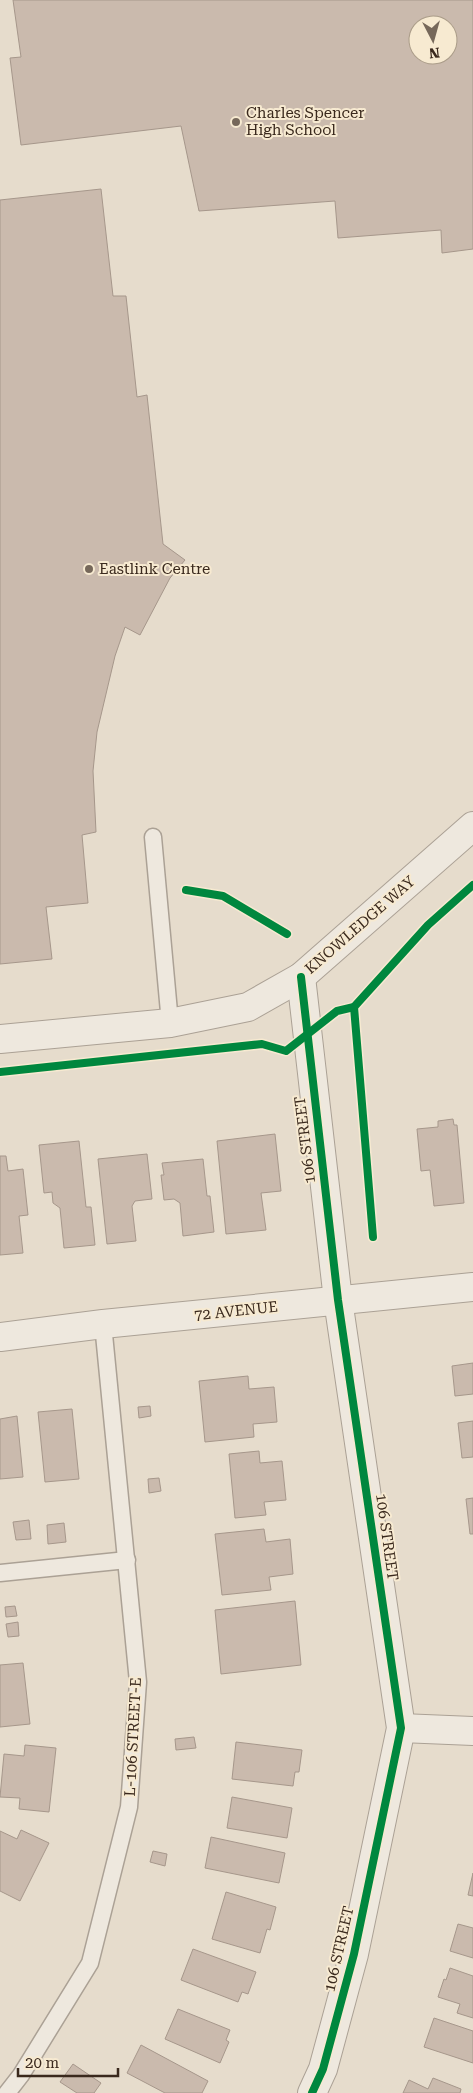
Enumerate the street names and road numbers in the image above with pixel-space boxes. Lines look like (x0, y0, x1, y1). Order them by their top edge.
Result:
street label: KNOWLEDGE WAY (301, 872, 419, 978)
street label: 106 STREET (291, 1095, 319, 1185)
street label: 72 AVENUE (193, 1298, 279, 1324)
street label: 106 STREET (372, 1492, 402, 1582)
street label: L-106 STREET-E (121, 1677, 145, 1797)
street label: 106 STREET (320, 1904, 358, 1994)

